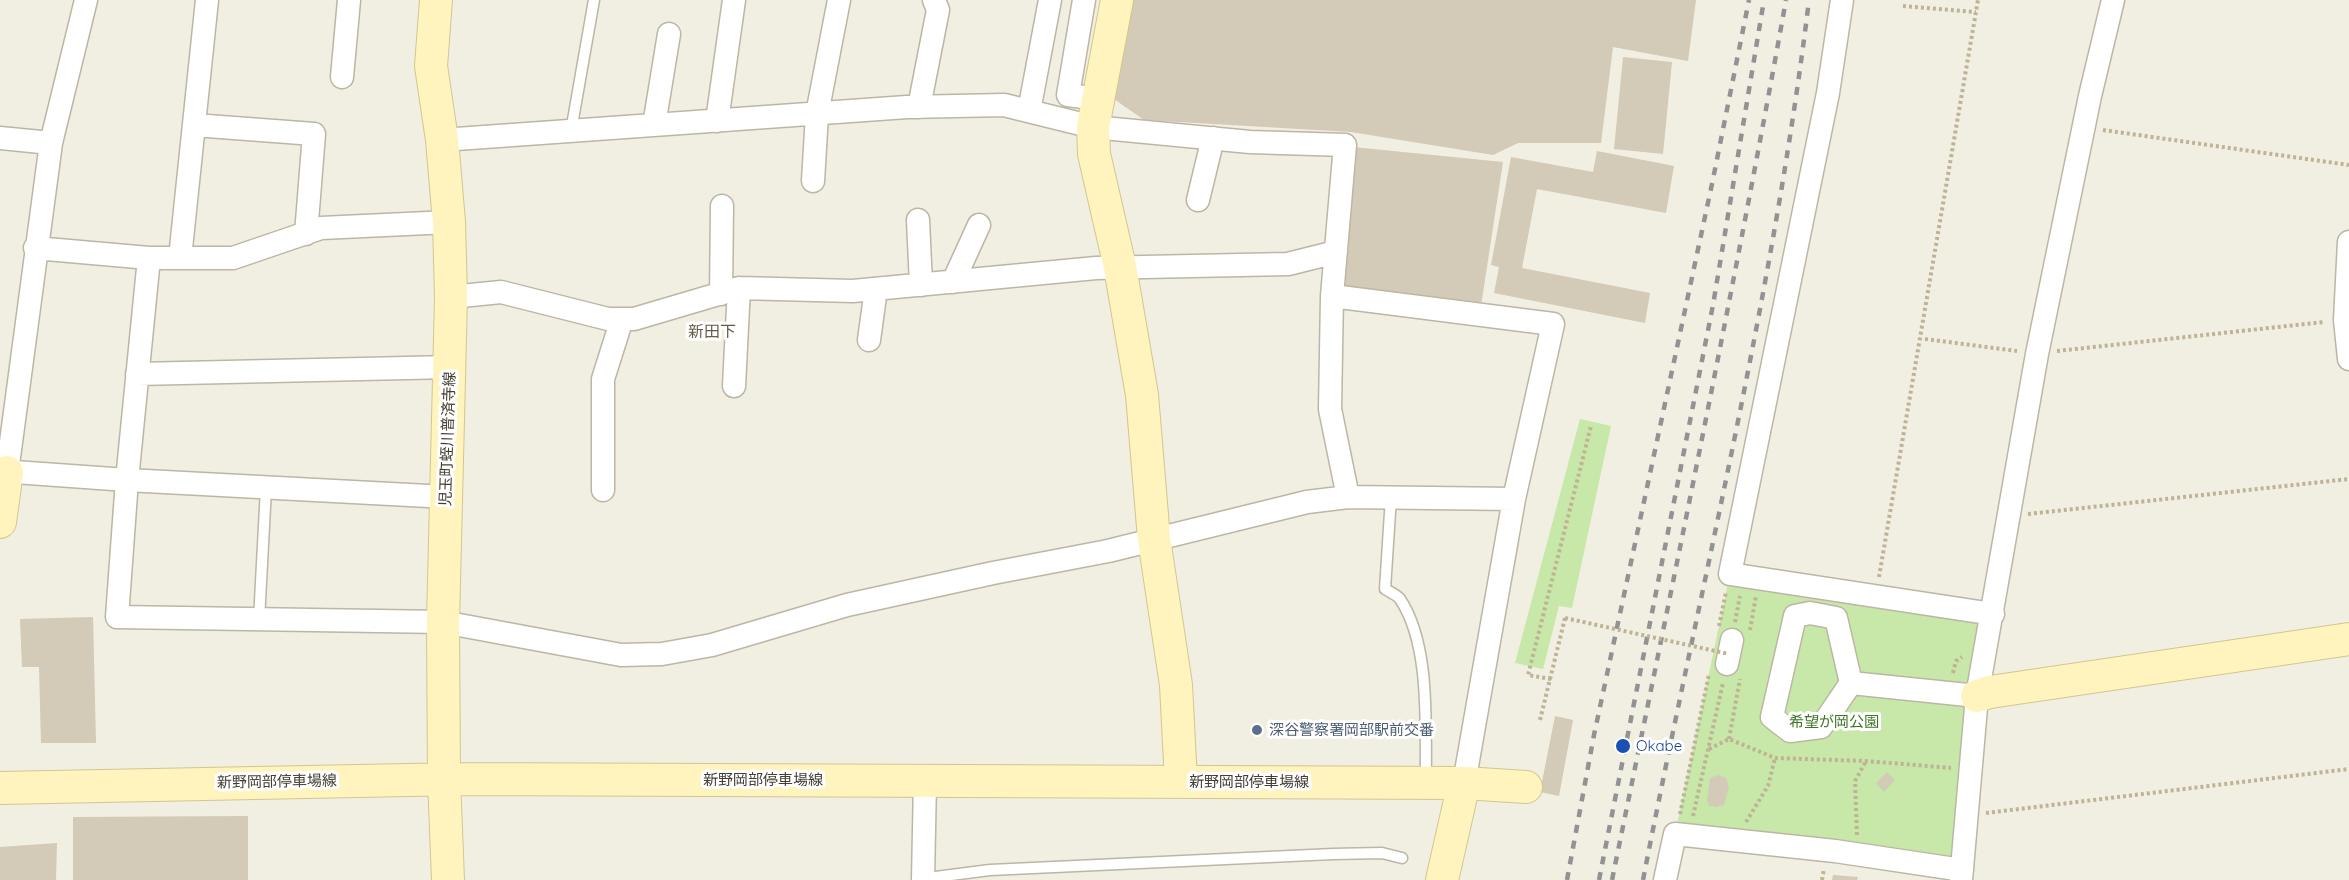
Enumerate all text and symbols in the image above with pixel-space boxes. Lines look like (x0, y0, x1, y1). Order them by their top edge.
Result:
district label: 新田下 (688, 322, 736, 342)
street label: 児玉町蛭川普済寺線 (437, 371, 459, 507)
park label: 希望が岡公園 (1789, 713, 1879, 731)
place label: 深谷警察署岡部駅前交番 (1269, 721, 1434, 739)
marker: 深谷警察署岡部駅前交番 (1250, 723, 1264, 737)
marker: Okabe (1614, 737, 1632, 755)
place label: Okabe (1636, 737, 1682, 755)
street label: 新野岡部停車場線 (703, 771, 823, 789)
street label: 新野岡部停車場線 (217, 772, 337, 792)
street label: 新野岡部停車場線 (1189, 773, 1309, 791)

